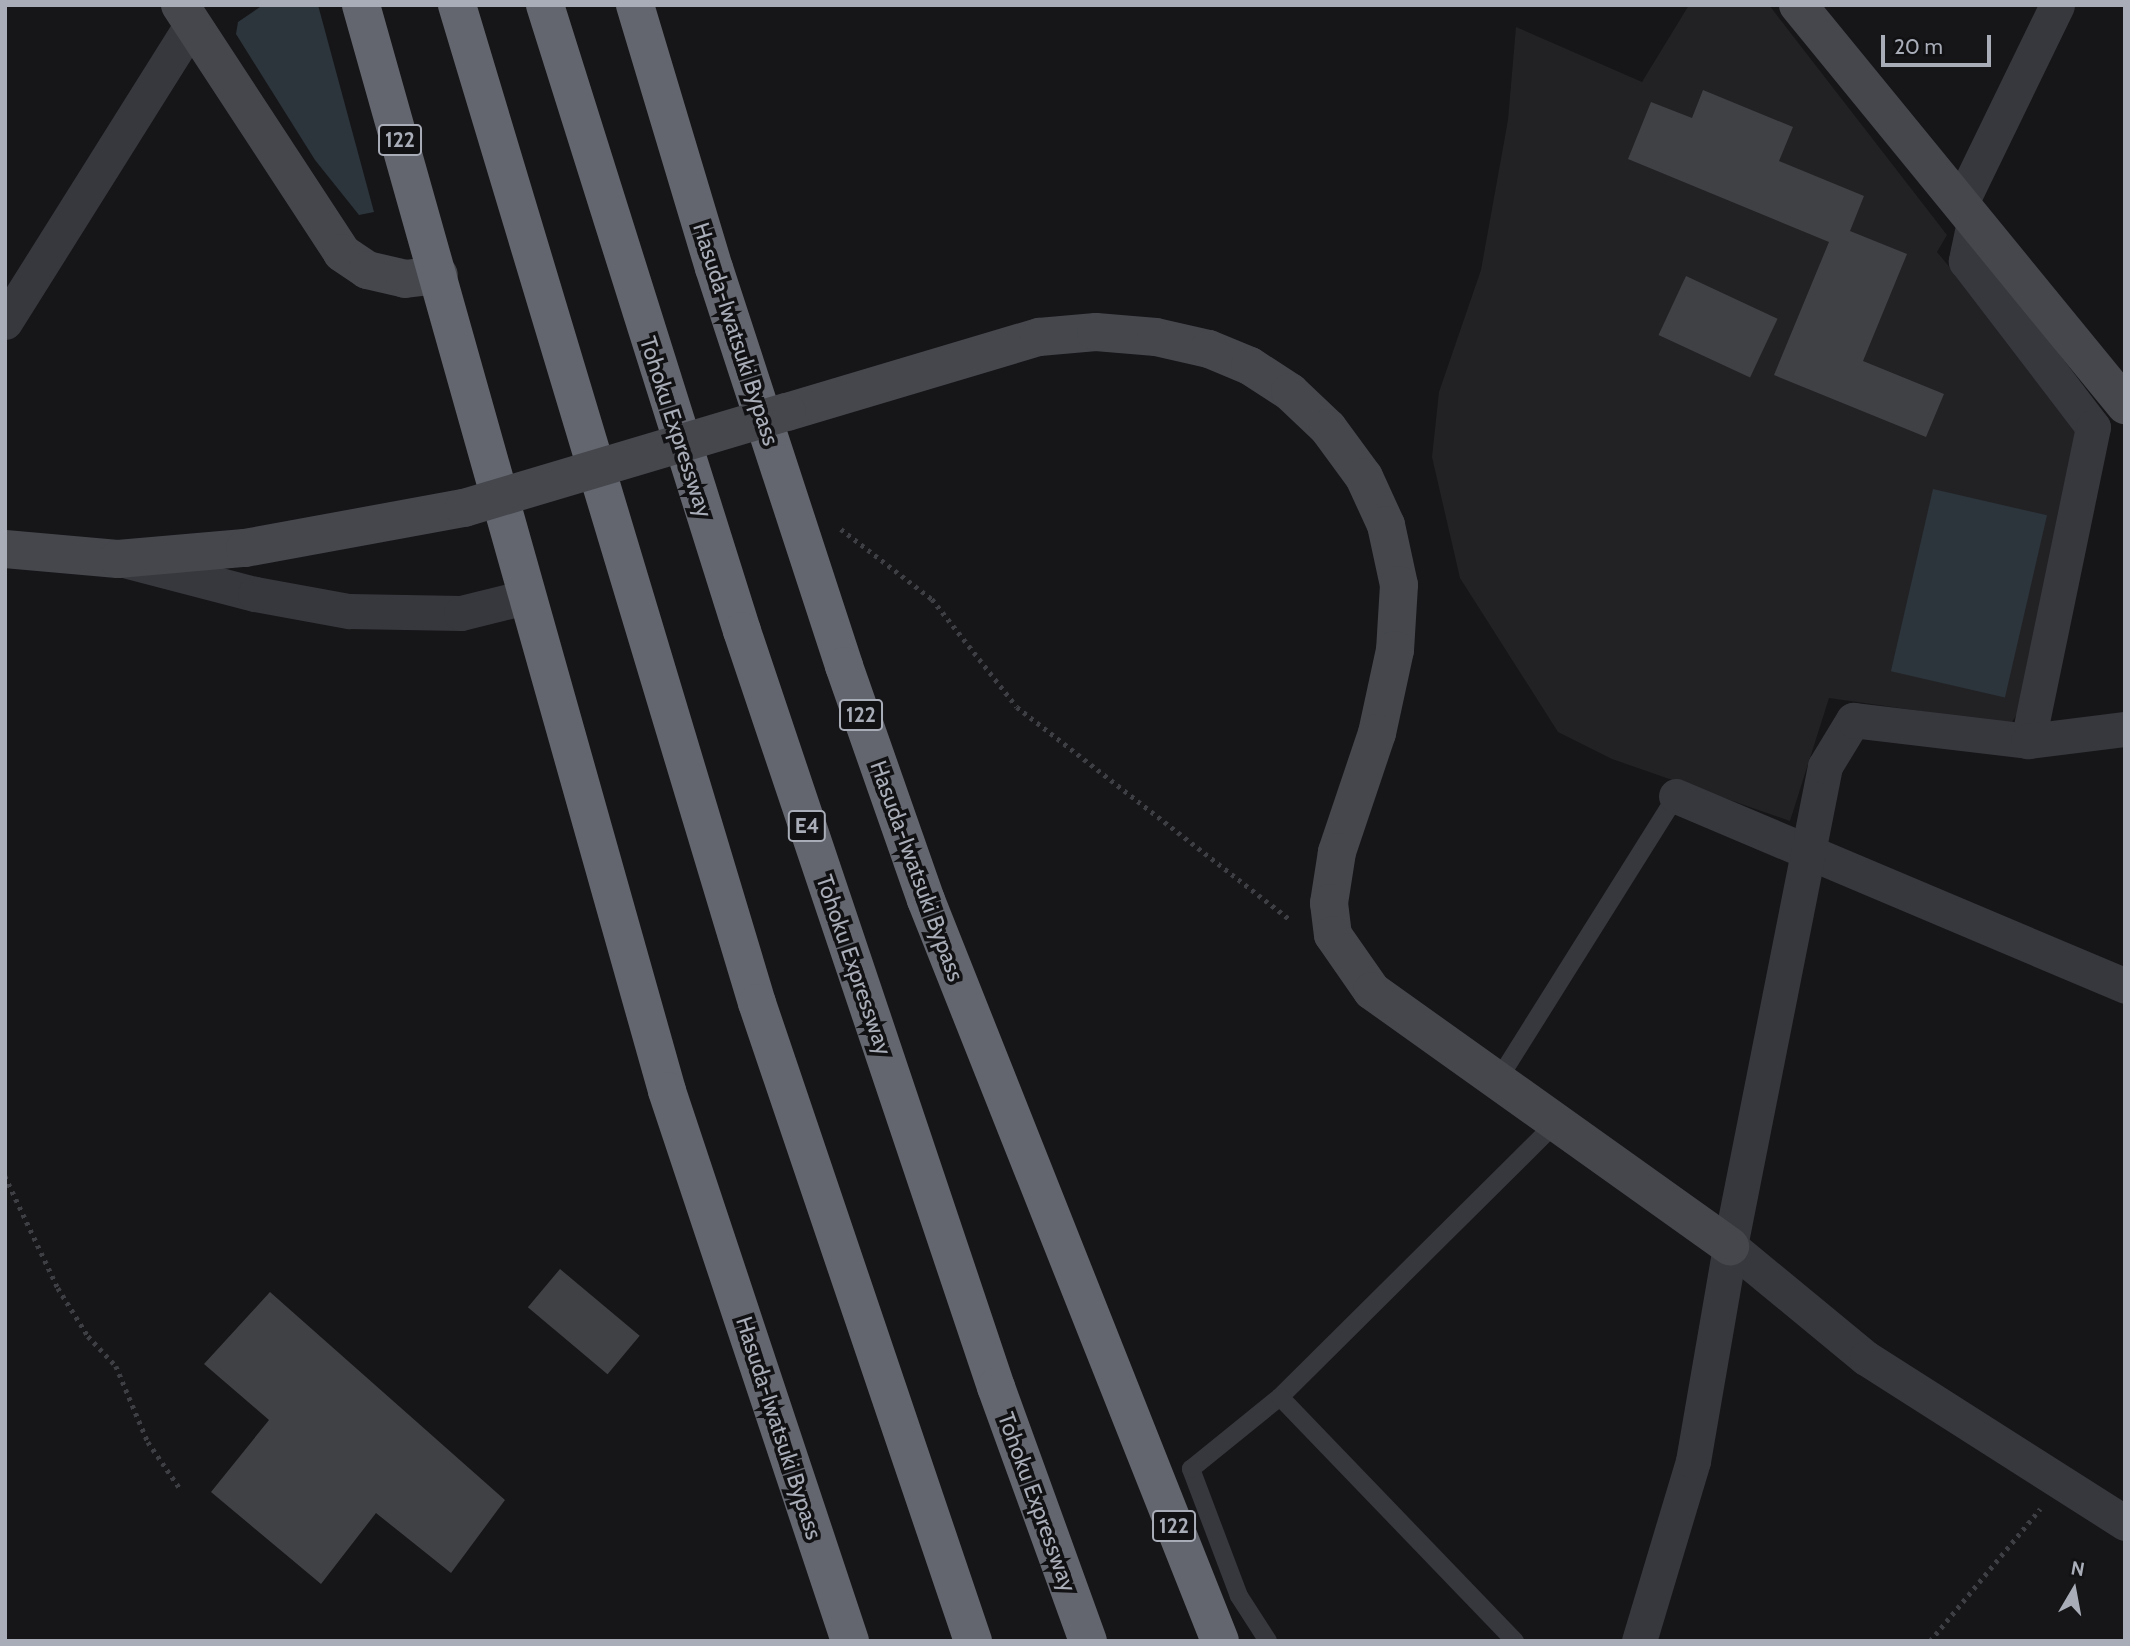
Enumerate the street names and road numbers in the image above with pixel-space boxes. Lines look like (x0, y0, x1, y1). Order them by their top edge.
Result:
road number: 122 (377, 122, 423, 158)
street label: Hasuda-Iwatsuki Bypass (687, 219, 785, 449)
street label: Tohoku Expressway (634, 333, 718, 521)
road number: 122 (838, 698, 884, 732)
street label: Hasuda-Iwatsuki Bypass (864, 757, 970, 985)
road number: E4 (788, 808, 826, 844)
street label: Tohoku Expressway (810, 871, 898, 1059)
street label: Hasuda-Iwatsuki Bypass (730, 1313, 828, 1543)
street label: Tohoku Expressway (992, 1409, 1082, 1595)
road number: 122 (1151, 1508, 1197, 1544)

